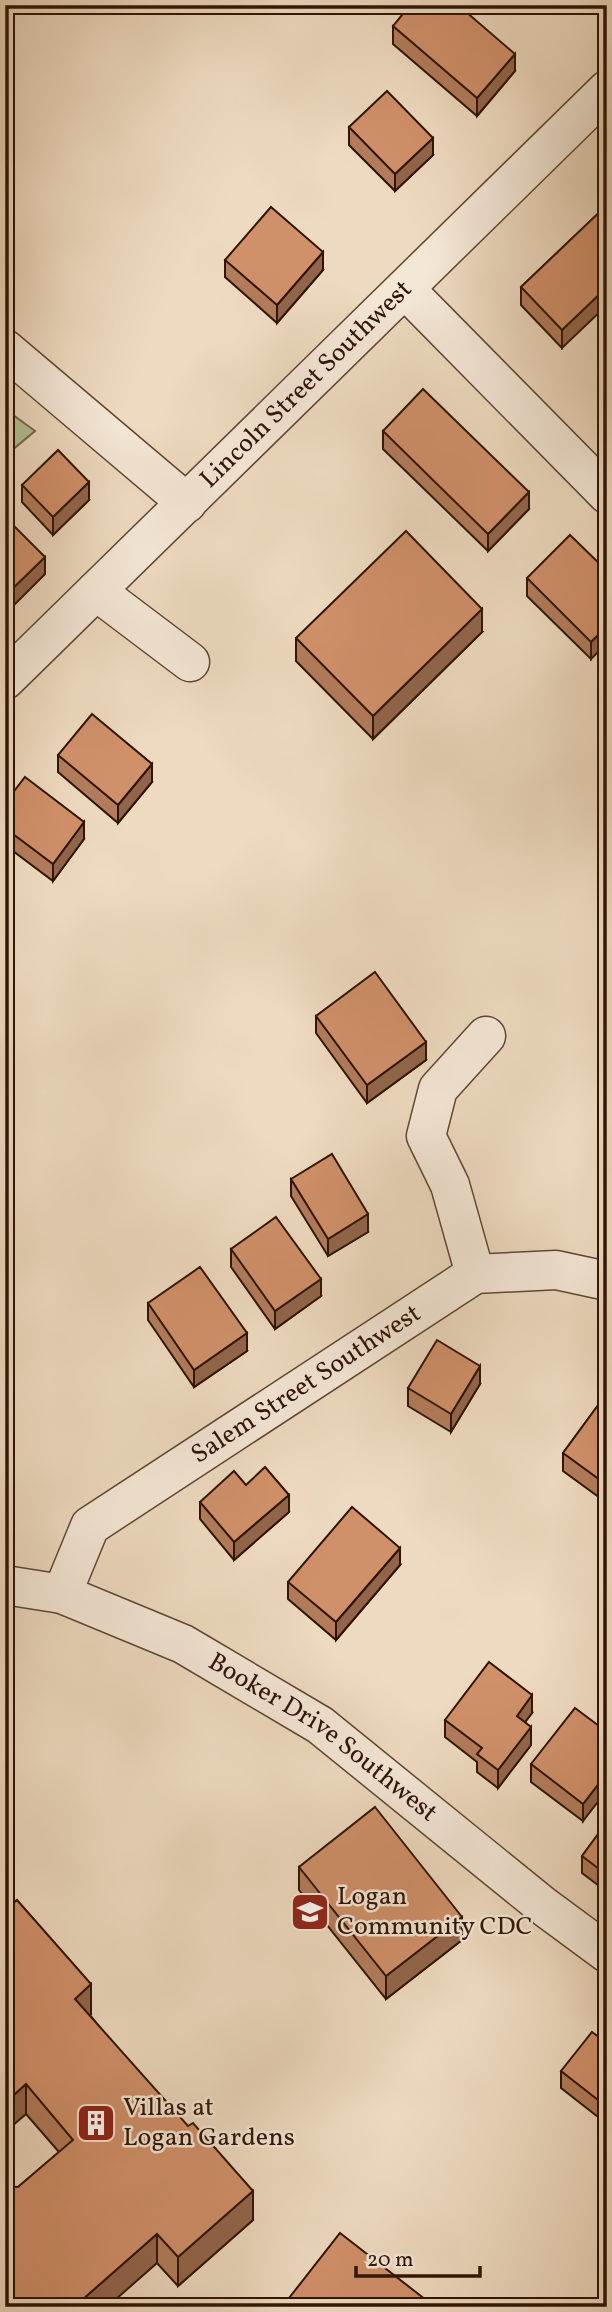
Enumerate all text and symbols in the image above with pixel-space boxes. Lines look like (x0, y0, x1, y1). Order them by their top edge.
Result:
street label: Lincoln Street Southwest (192, 272, 420, 497)
street label: Salem Street Southwest (184, 1296, 428, 1473)
street label: Booker Drive Southwest (201, 1645, 445, 1831)
place label: Logan Community CDC (337, 1879, 532, 1945)
school or university icon: Logan Community CDC (289, 1891, 331, 1933)
place label: Villas at Logan Gardens (123, 2090, 295, 2156)
building icon: Villas at Logan Gardens (75, 2102, 117, 2144)
scale bar (356, 2235, 481, 2279)
text: 20 m (367, 2246, 413, 2275)

